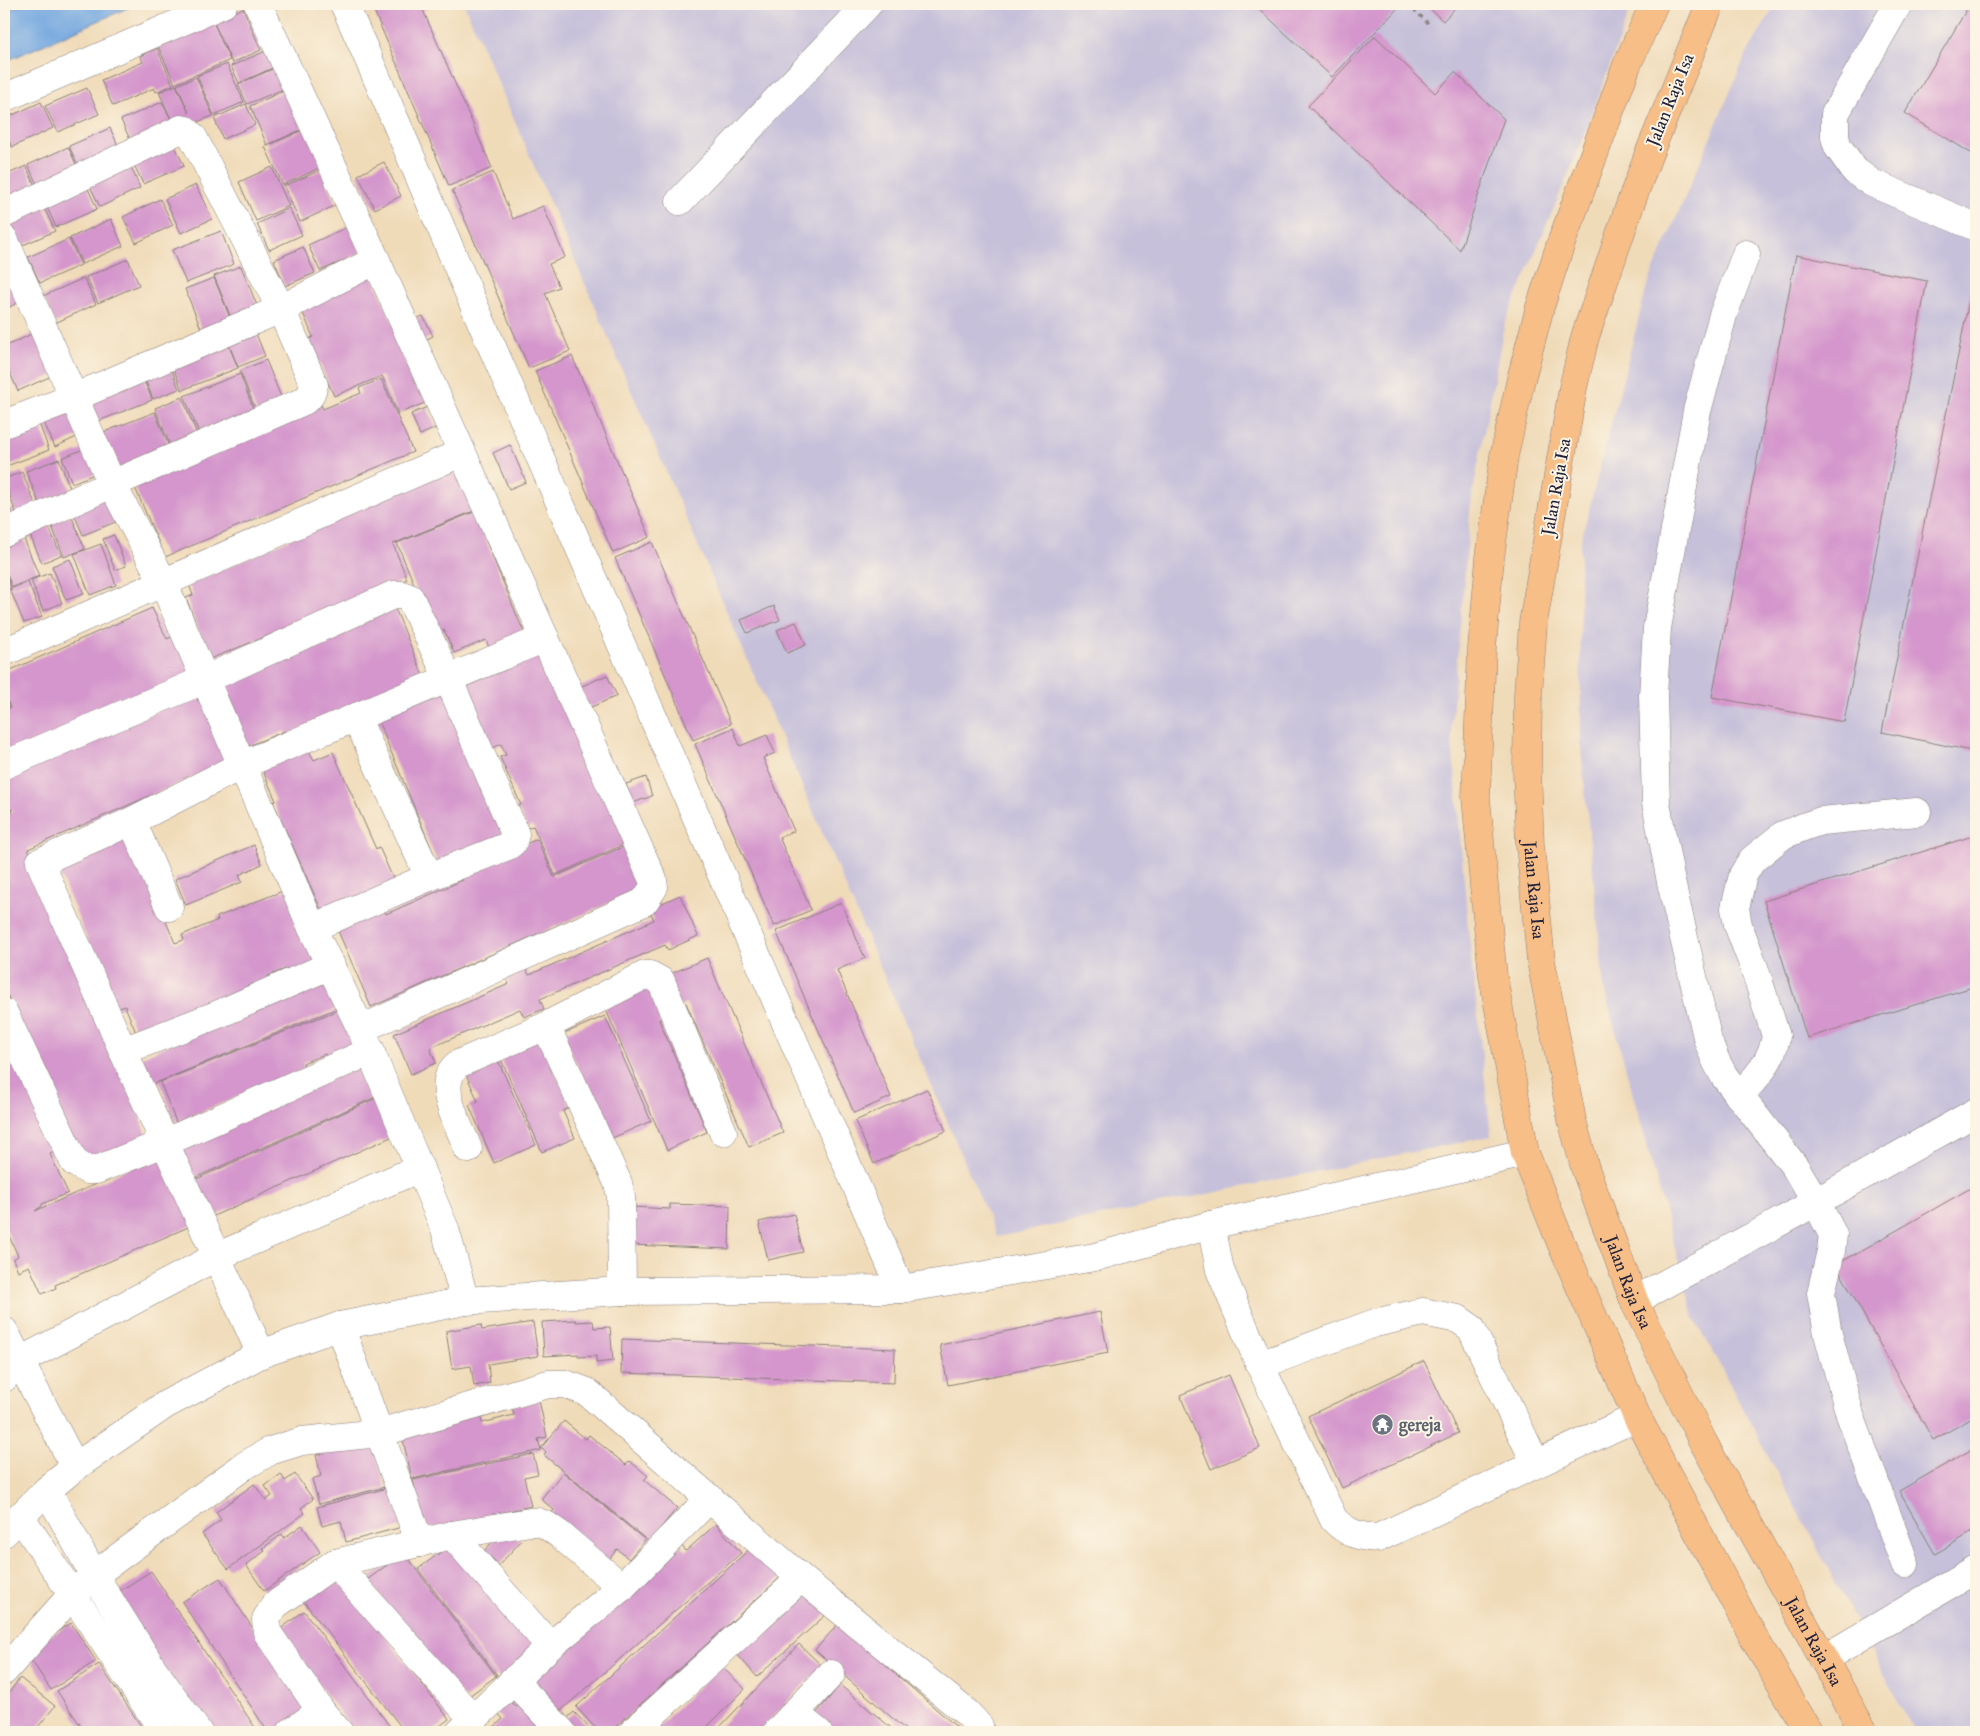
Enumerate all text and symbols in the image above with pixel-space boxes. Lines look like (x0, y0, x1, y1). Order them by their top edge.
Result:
street label: Jalan Raja Isa (1641, 50, 1700, 152)
street label: Jalan Raja Isa (1536, 436, 1576, 540)
street label: Jalan Raja Isa (1518, 838, 1550, 940)
street label: Jalan Raja Isa (1598, 1230, 1657, 1333)
temple icon: gereja (1371, 1413, 1395, 1437)
place label: gereja (1399, 1414, 1441, 1437)
street label: Jalan Raja Isa (1778, 1591, 1847, 1690)

